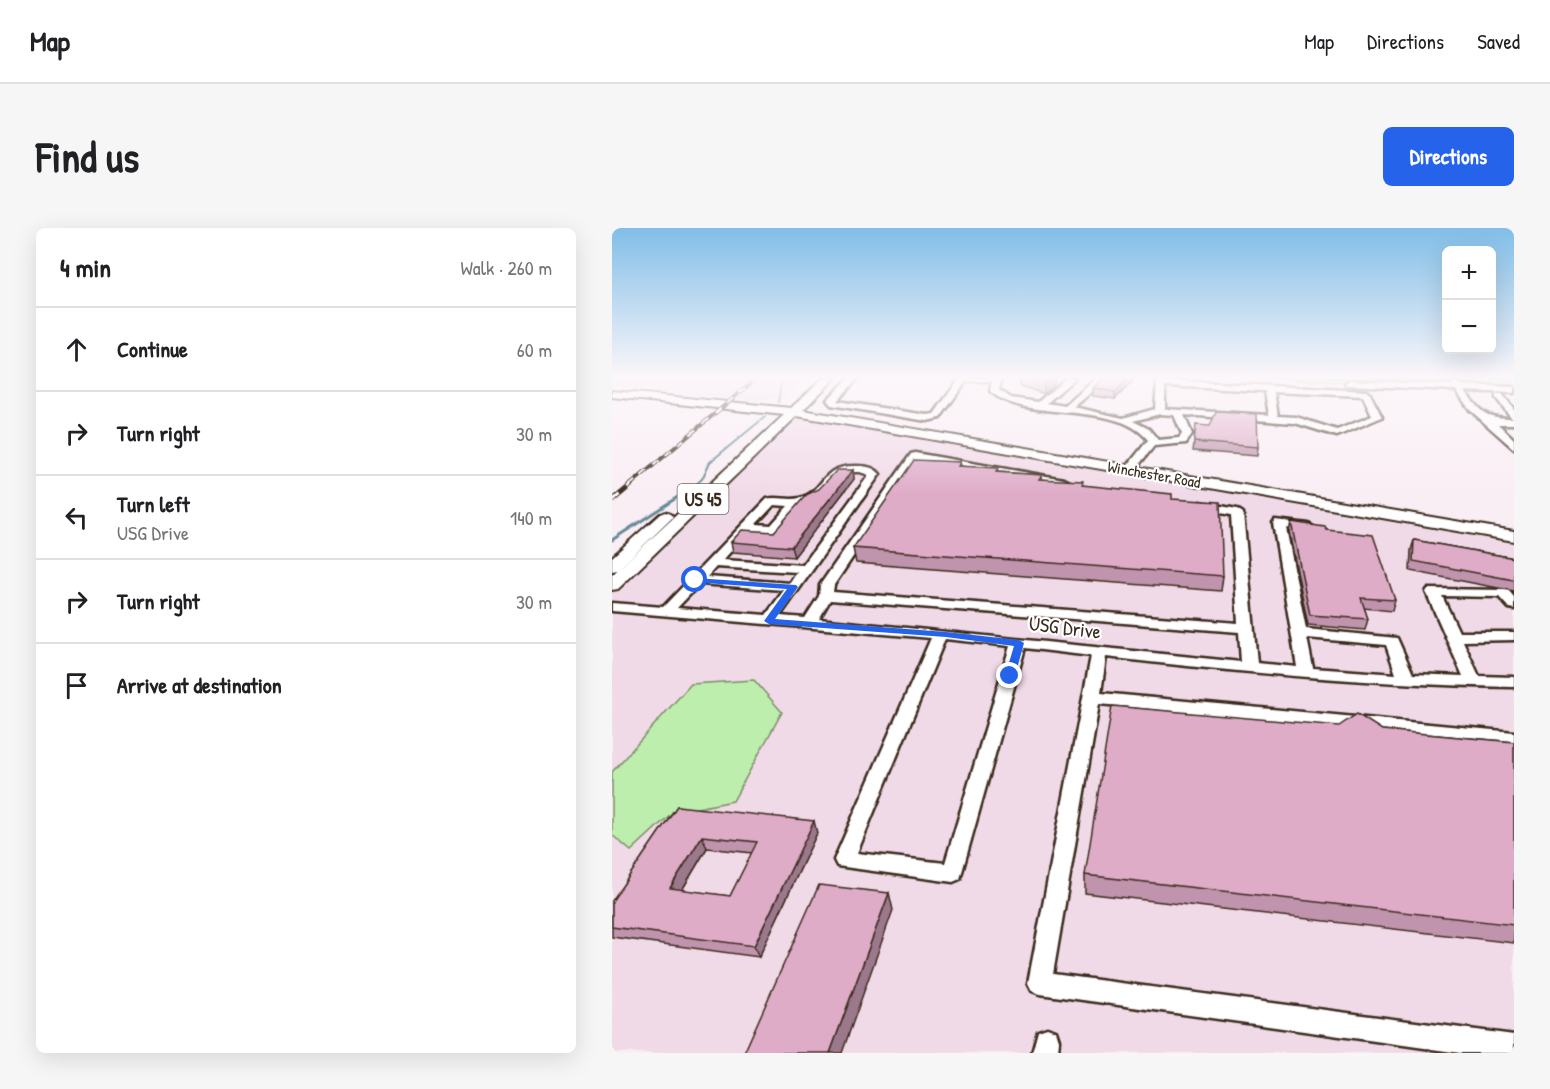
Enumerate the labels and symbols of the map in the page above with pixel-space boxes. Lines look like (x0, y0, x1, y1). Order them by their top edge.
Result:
street label: Winchester Road (1106, 455, 1202, 493)
road number: US 45 (678, 484, 728, 514)
route start (681, 566, 707, 592)
street label: USG Drive (1028, 609, 1102, 645)
route end (996, 662, 1022, 688)

